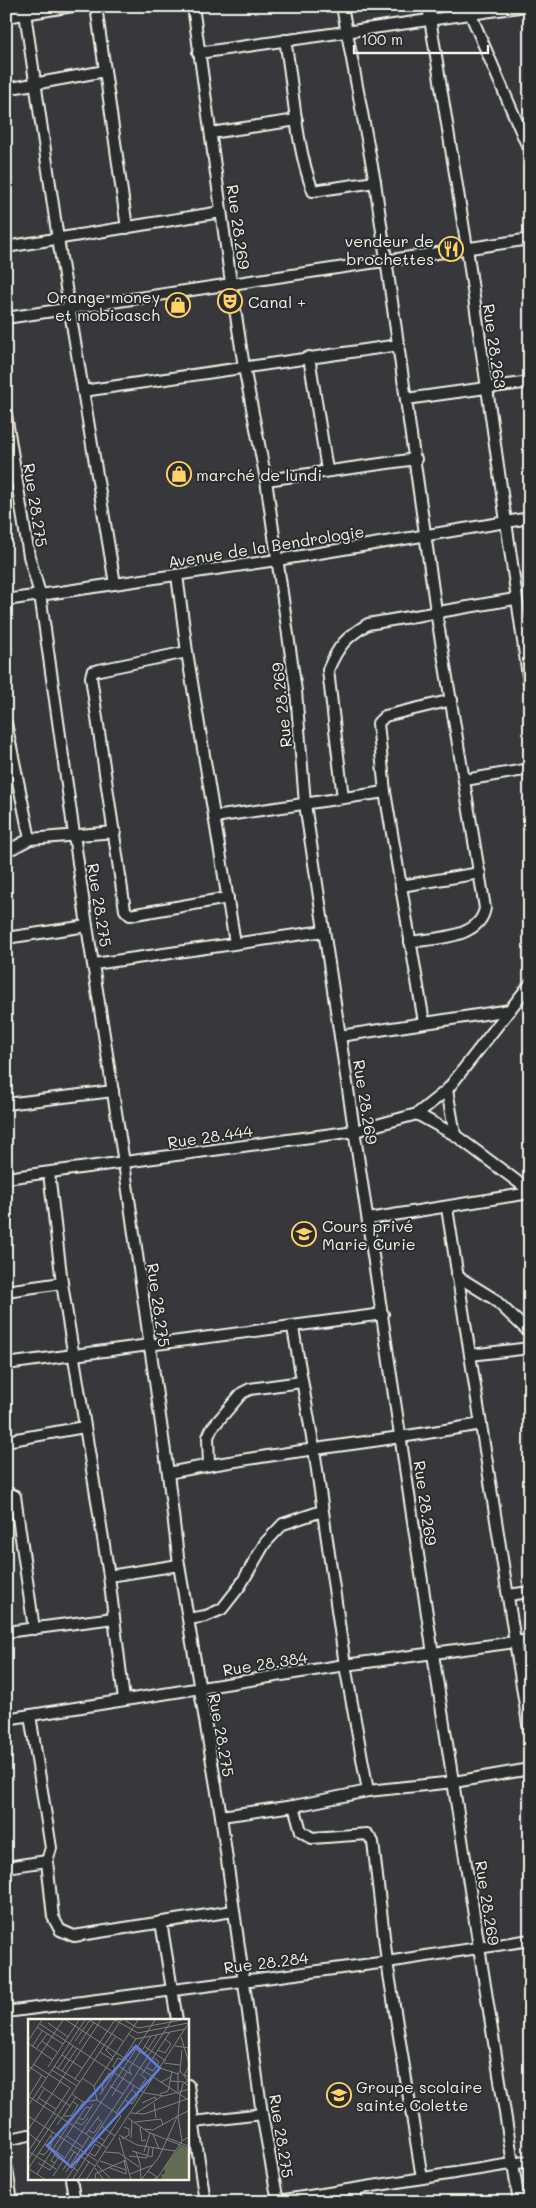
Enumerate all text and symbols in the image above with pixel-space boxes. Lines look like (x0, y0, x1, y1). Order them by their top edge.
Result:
scale bar (354, 22, 487, 54)
text: 100 m (361, 29, 403, 49)
street label: Rue 28.269 (223, 183, 255, 271)
place label: vendeur de brochettes (345, 230, 434, 269)
restaurant icon: vendeur de brochettes (438, 236, 464, 262)
place label: Orange money et mobicasch (47, 286, 160, 325)
theatre icon: Canal + (217, 288, 243, 314)
place label: Canal + (248, 291, 306, 312)
shop icon: Orange money et mobicasch (165, 292, 191, 318)
street label: Rue 28.263 (479, 302, 511, 390)
shop icon: marché de lundi (166, 461, 192, 487)
street label: Rue 28.275 (19, 462, 53, 548)
place label: marché de lundi (196, 464, 322, 485)
street label: Avenue de la Bendrologie (166, 520, 366, 572)
street label: Rue 28.269 (266, 661, 296, 749)
street label: Rue 28.275 (83, 862, 117, 948)
street label: Rue 28.269 (349, 1058, 383, 1146)
street label: Rue 28.444 (166, 1120, 254, 1152)
place label: Cours privé Marie Curie (322, 1215, 416, 1254)
school or university icon: Cours privé Marie Curie (291, 1221, 317, 1247)
street label: Rue 28.275 (143, 1262, 175, 1348)
street label: Rue 28.269 (410, 1459, 442, 1547)
street label: Rue 28.384 (221, 1646, 310, 1680)
street label: Rue 28.275 (204, 1692, 240, 1778)
street label: Rue 28.269 (471, 1859, 505, 1947)
street label: Rue 28.284 (222, 1946, 310, 1978)
inset map (28, 2019, 189, 2180)
place label: Groupe scolaire sainte Colette (356, 2076, 483, 2115)
school or university icon: Groupe scolaire sainte Colette (326, 2082, 352, 2108)
street label: Rue 28.275 (265, 2093, 299, 2179)

